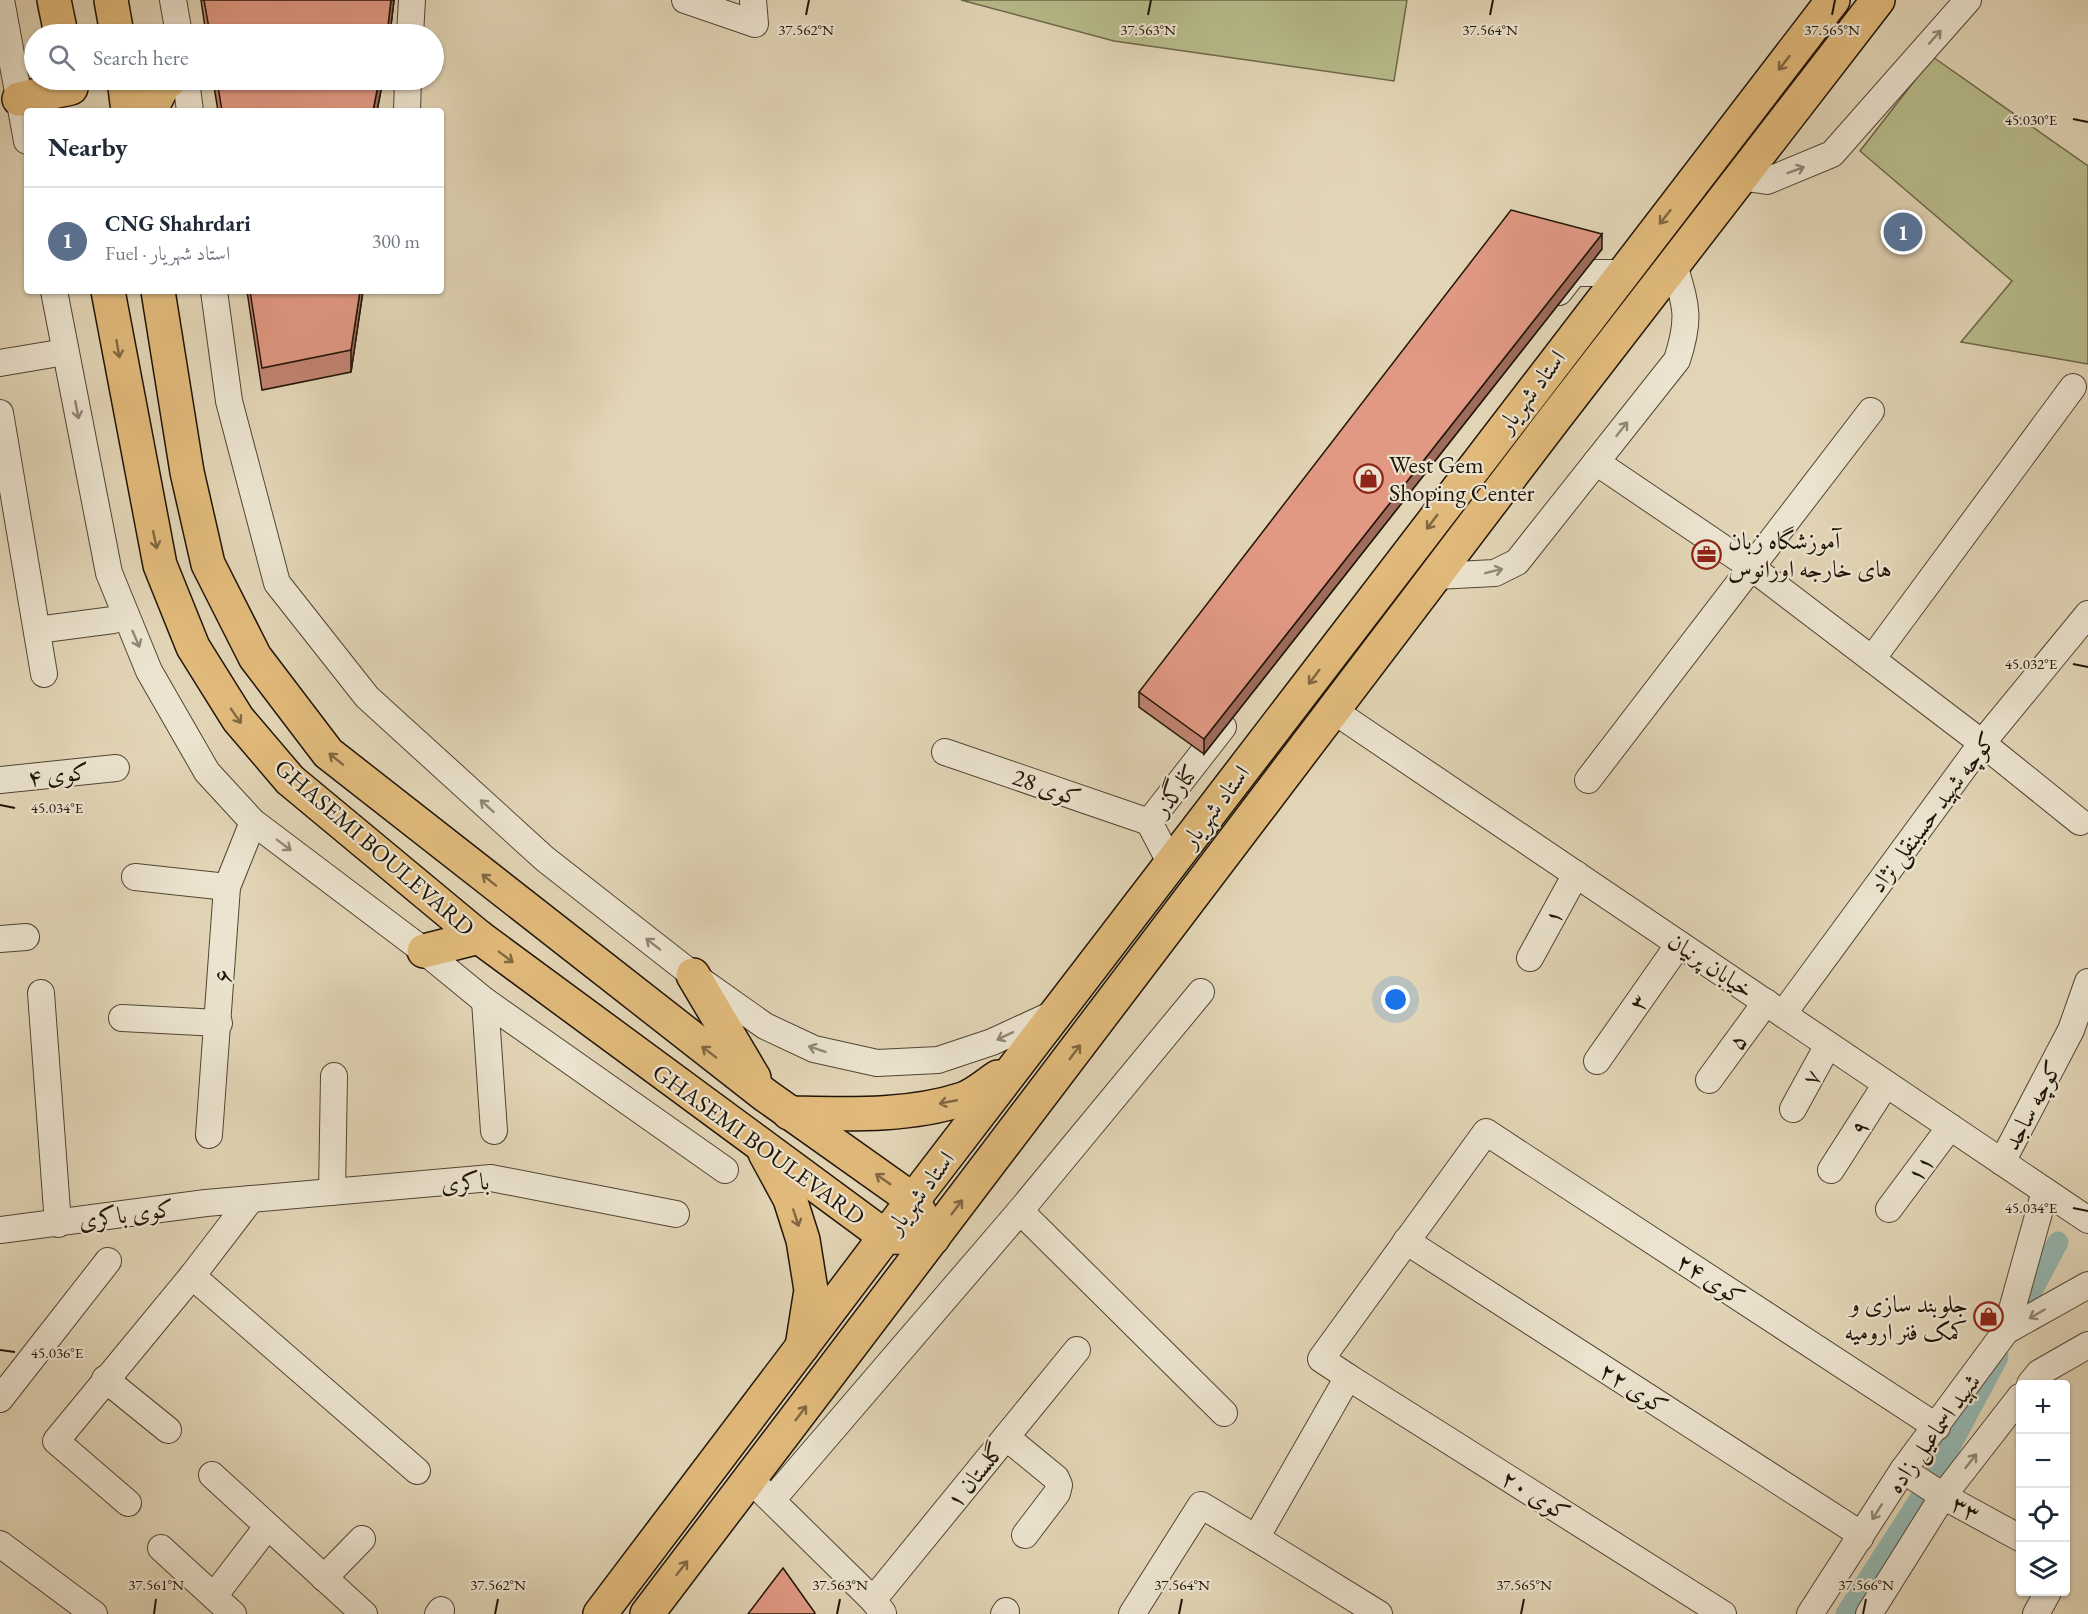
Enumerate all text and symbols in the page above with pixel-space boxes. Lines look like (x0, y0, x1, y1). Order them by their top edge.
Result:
text: 37.562°N (778, 20, 834, 39)
text: 37.563°N (1120, 20, 1176, 39)
text: 37.564°N (1462, 20, 1518, 39)
text: 37.565°N (1804, 20, 1860, 39)
search box (24, 24, 444, 90)
one-way arrow (1928, 30, 1942, 45)
icon: search (45, 41, 78, 74)
text: Search here (93, 43, 188, 72)
one-way arrow (1778, 55, 1791, 71)
text: 45.030°E (2005, 110, 2058, 129)
text: Nearby (48, 130, 128, 164)
one-way arrow (1787, 164, 1805, 175)
text: CNG Shahrdari (105, 209, 251, 238)
one-way arrow (1658, 209, 1671, 225)
pin: 1 (1884, 210, 1922, 254)
text: 1 (62, 228, 73, 254)
text: 300 m (372, 228, 420, 254)
text: Fuel · استاد شهریار (105, 240, 230, 266)
one-way arrow (113, 338, 124, 358)
street label: استاد شهریار (1489, 343, 1572, 440)
one-way arrow (72, 400, 83, 420)
one-way arrow (1616, 421, 1629, 437)
place label: West Gem Shoping Center (1389, 449, 1535, 508)
shop icon: West Gem Shoping Center (1352, 462, 1384, 494)
one-way arrow (1425, 514, 1438, 530)
place label: آموزشگاه زبان های خارجه اورانوس (1728, 525, 1892, 584)
one-way arrow (150, 530, 161, 549)
office icon: آموزشگاه زبان های خارجه اورانوس (1691, 538, 1723, 570)
one-way arrow (1484, 565, 1503, 577)
one-way arrow (131, 629, 142, 648)
text: 45.032°E (2005, 654, 2058, 673)
one-way arrow (1307, 669, 1320, 685)
one-way arrow (230, 707, 242, 723)
street label: کوچه شهید حسینقلی نژاد (1861, 725, 2004, 900)
street label: GHASEMI BOULEVARD (268, 752, 482, 942)
one-way arrow (328, 752, 344, 765)
street label: کوی ۴ (26, 755, 90, 793)
street label: کنارگذر (1143, 757, 1205, 824)
street label: استاد شهریار (1173, 758, 1256, 855)
street label: کوی 28 (1009, 761, 1085, 813)
text: 45.034°E (31, 798, 84, 817)
one-way arrow (480, 799, 495, 813)
one-way arrow (276, 839, 292, 852)
one-way arrow (481, 874, 497, 887)
street label: ۱ (1536, 902, 1570, 930)
street label: خیابان پرنیان (1662, 925, 1760, 1006)
one-way arrow (646, 937, 662, 950)
one-way arrow (498, 950, 514, 963)
street label: ۶ (206, 968, 238, 984)
your location (1381, 985, 1410, 1014)
street label: ۳ (1621, 987, 1655, 1017)
street label: ۵ (1720, 1026, 1754, 1056)
one-way arrow (997, 1030, 1015, 1042)
one-way arrow (808, 1042, 826, 1053)
one-way arrow (1068, 1044, 1081, 1060)
one-way arrow (701, 1045, 717, 1058)
street label: کوچه ساجد (1995, 1055, 2070, 1156)
street label: GHASEMI BOULEVARD (647, 1056, 871, 1232)
street label: ۷ (1794, 1063, 1828, 1091)
one-way arrow (939, 1097, 958, 1108)
street label: ۹ (1842, 1113, 1876, 1141)
street label: استاد شهریار (878, 1144, 961, 1241)
street label: ۱۱ (1899, 1147, 1941, 1189)
street label: باکری (440, 1165, 490, 1199)
one-way arrow (876, 1173, 892, 1185)
street label: کوی باکری (76, 1192, 176, 1236)
text: 45.034°E (2005, 1198, 2058, 1217)
one-way arrow (950, 1200, 963, 1216)
one-way arrow (791, 1208, 802, 1227)
street label: کوی ۲۴ (1671, 1245, 1751, 1313)
place label: جلوبند سازی و کمک فنر ارومیه (1844, 1288, 1968, 1347)
shop icon: جلوبند سازی و کمک فنر ارومیه (1973, 1301, 2005, 1333)
one-way arrow (2029, 1308, 2046, 1320)
text: 45.036°E (31, 1343, 84, 1362)
street label: کوی ۲۲ (1594, 1354, 1674, 1422)
street label: شهید اسماعیل زاده (1879, 1367, 1989, 1500)
map controls (2016, 1380, 2070, 1596)
button: + (2016, 1380, 2070, 1434)
one-way arrow (794, 1405, 807, 1421)
button: − (2016, 1434, 2070, 1488)
street label: ۱ گلستان (939, 1436, 1011, 1514)
one-way arrow (1964, 1453, 1977, 1469)
street label: کوی ۲۰ (1496, 1462, 1576, 1528)
street label: ۳۳ (1946, 1488, 1986, 1528)
button: locate (2016, 1488, 2070, 1542)
one-way arrow (1870, 1503, 1882, 1520)
button: layers (2016, 1542, 2070, 1596)
one-way arrow (676, 1560, 689, 1576)
text: 37.561°N (128, 1575, 184, 1594)
text: 37.562°N (470, 1575, 526, 1594)
text: 37.563°N (812, 1575, 868, 1594)
text: 37.564°N (1154, 1575, 1210, 1594)
text: 37.565°N (1496, 1575, 1552, 1594)
text: 37.566°N (1838, 1575, 1894, 1594)

